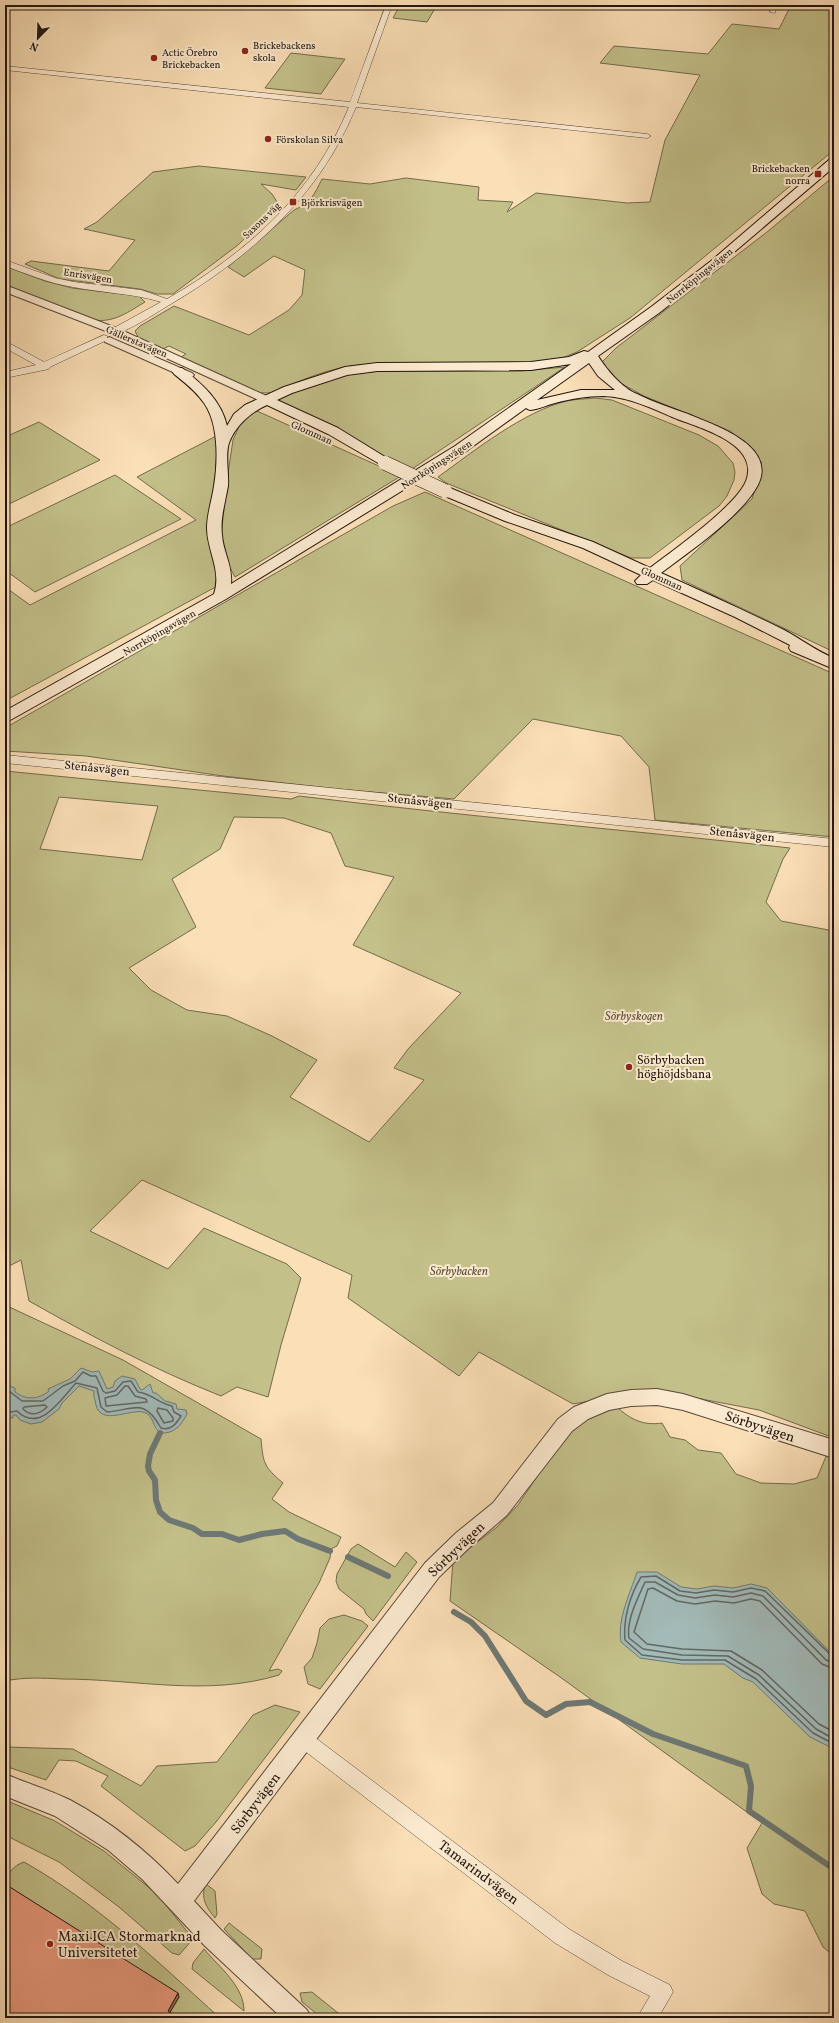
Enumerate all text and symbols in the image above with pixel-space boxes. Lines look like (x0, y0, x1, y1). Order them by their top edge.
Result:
north arrow (18, 18, 58, 58)
text: N (28, 37, 41, 54)
place label: Brickebackens skola (253, 39, 316, 65)
place label: Actic Örebro Brickebacken (162, 46, 220, 72)
marker: Brickebackens skola (240, 46, 250, 56)
marker: Actic Örebro Brickebacken (149, 53, 159, 63)
place label: Förskolan Silva (276, 133, 343, 147)
marker: Förskolan Silva (263, 134, 273, 144)
place label: Brickebacken norra (752, 162, 810, 188)
marker: Brickebacken norra (813, 169, 823, 179)
place label: Björkrisvägen (301, 196, 362, 210)
marker: Björkrisvägen (288, 197, 298, 207)
street label: Saxons väg (240, 199, 284, 242)
street label: Norrköpingsvägen (663, 245, 736, 307)
street label: Enrisvägen (62, 265, 113, 287)
street label: Gällerstavägen (104, 323, 170, 361)
street label: Glomman (289, 418, 335, 448)
street label: Norrköpingsvägen (398, 437, 475, 493)
street label: Glomman (639, 564, 685, 594)
street label: Norrköpingsvägen (121, 606, 198, 659)
street label: Stenåsvägen (63, 758, 130, 780)
street label: Stenåsvägen (386, 791, 453, 813)
street label: Stenåsvägen (708, 824, 775, 846)
park label: Sörbyskogen (605, 1009, 663, 1025)
place label: Sörbybacken höghöjdsbana (637, 1053, 711, 1083)
marker: Sörbybacken höghöjdsbana (624, 1062, 634, 1072)
park label: Sörbybacken (430, 1264, 488, 1280)
street label: Sörbyvägen (722, 1407, 797, 1448)
street label: Sörbyvägen (424, 1518, 490, 1582)
street label: Sörbyvägen (227, 1769, 286, 1839)
street label: Tamarindvägen (434, 1837, 522, 1910)
place label: Maxi ICA Stormarknad Universitetet (58, 1928, 201, 1963)
marker: Maxi ICA Stormarknad Universitetet (45, 1939, 55, 1949)

